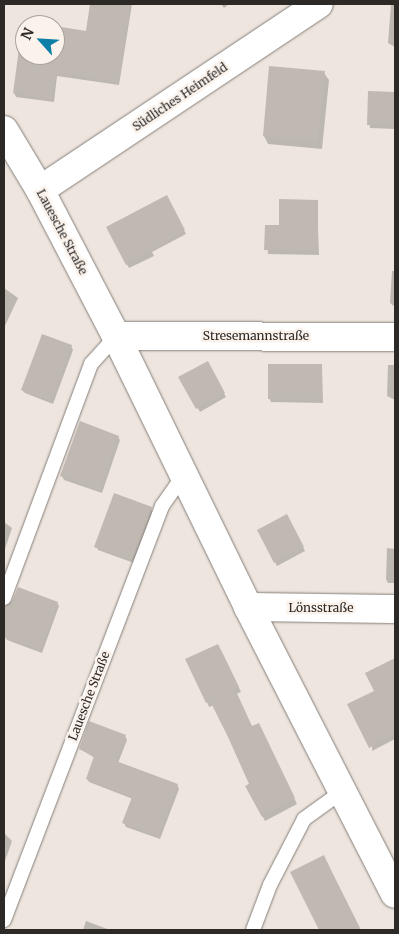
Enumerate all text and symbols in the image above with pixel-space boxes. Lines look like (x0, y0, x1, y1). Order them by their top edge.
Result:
north arrow (15, 15, 65, 65)
text: N (17, 25, 38, 43)
street label: Südliches Heimfeld (130, 60, 230, 134)
street label: Lauesche Straße (33, 187, 91, 277)
street label: Stresemannstraße (203, 329, 309, 343)
street label: Lönsstraße (289, 601, 353, 615)
street label: Lauesche Straße (65, 649, 113, 743)

